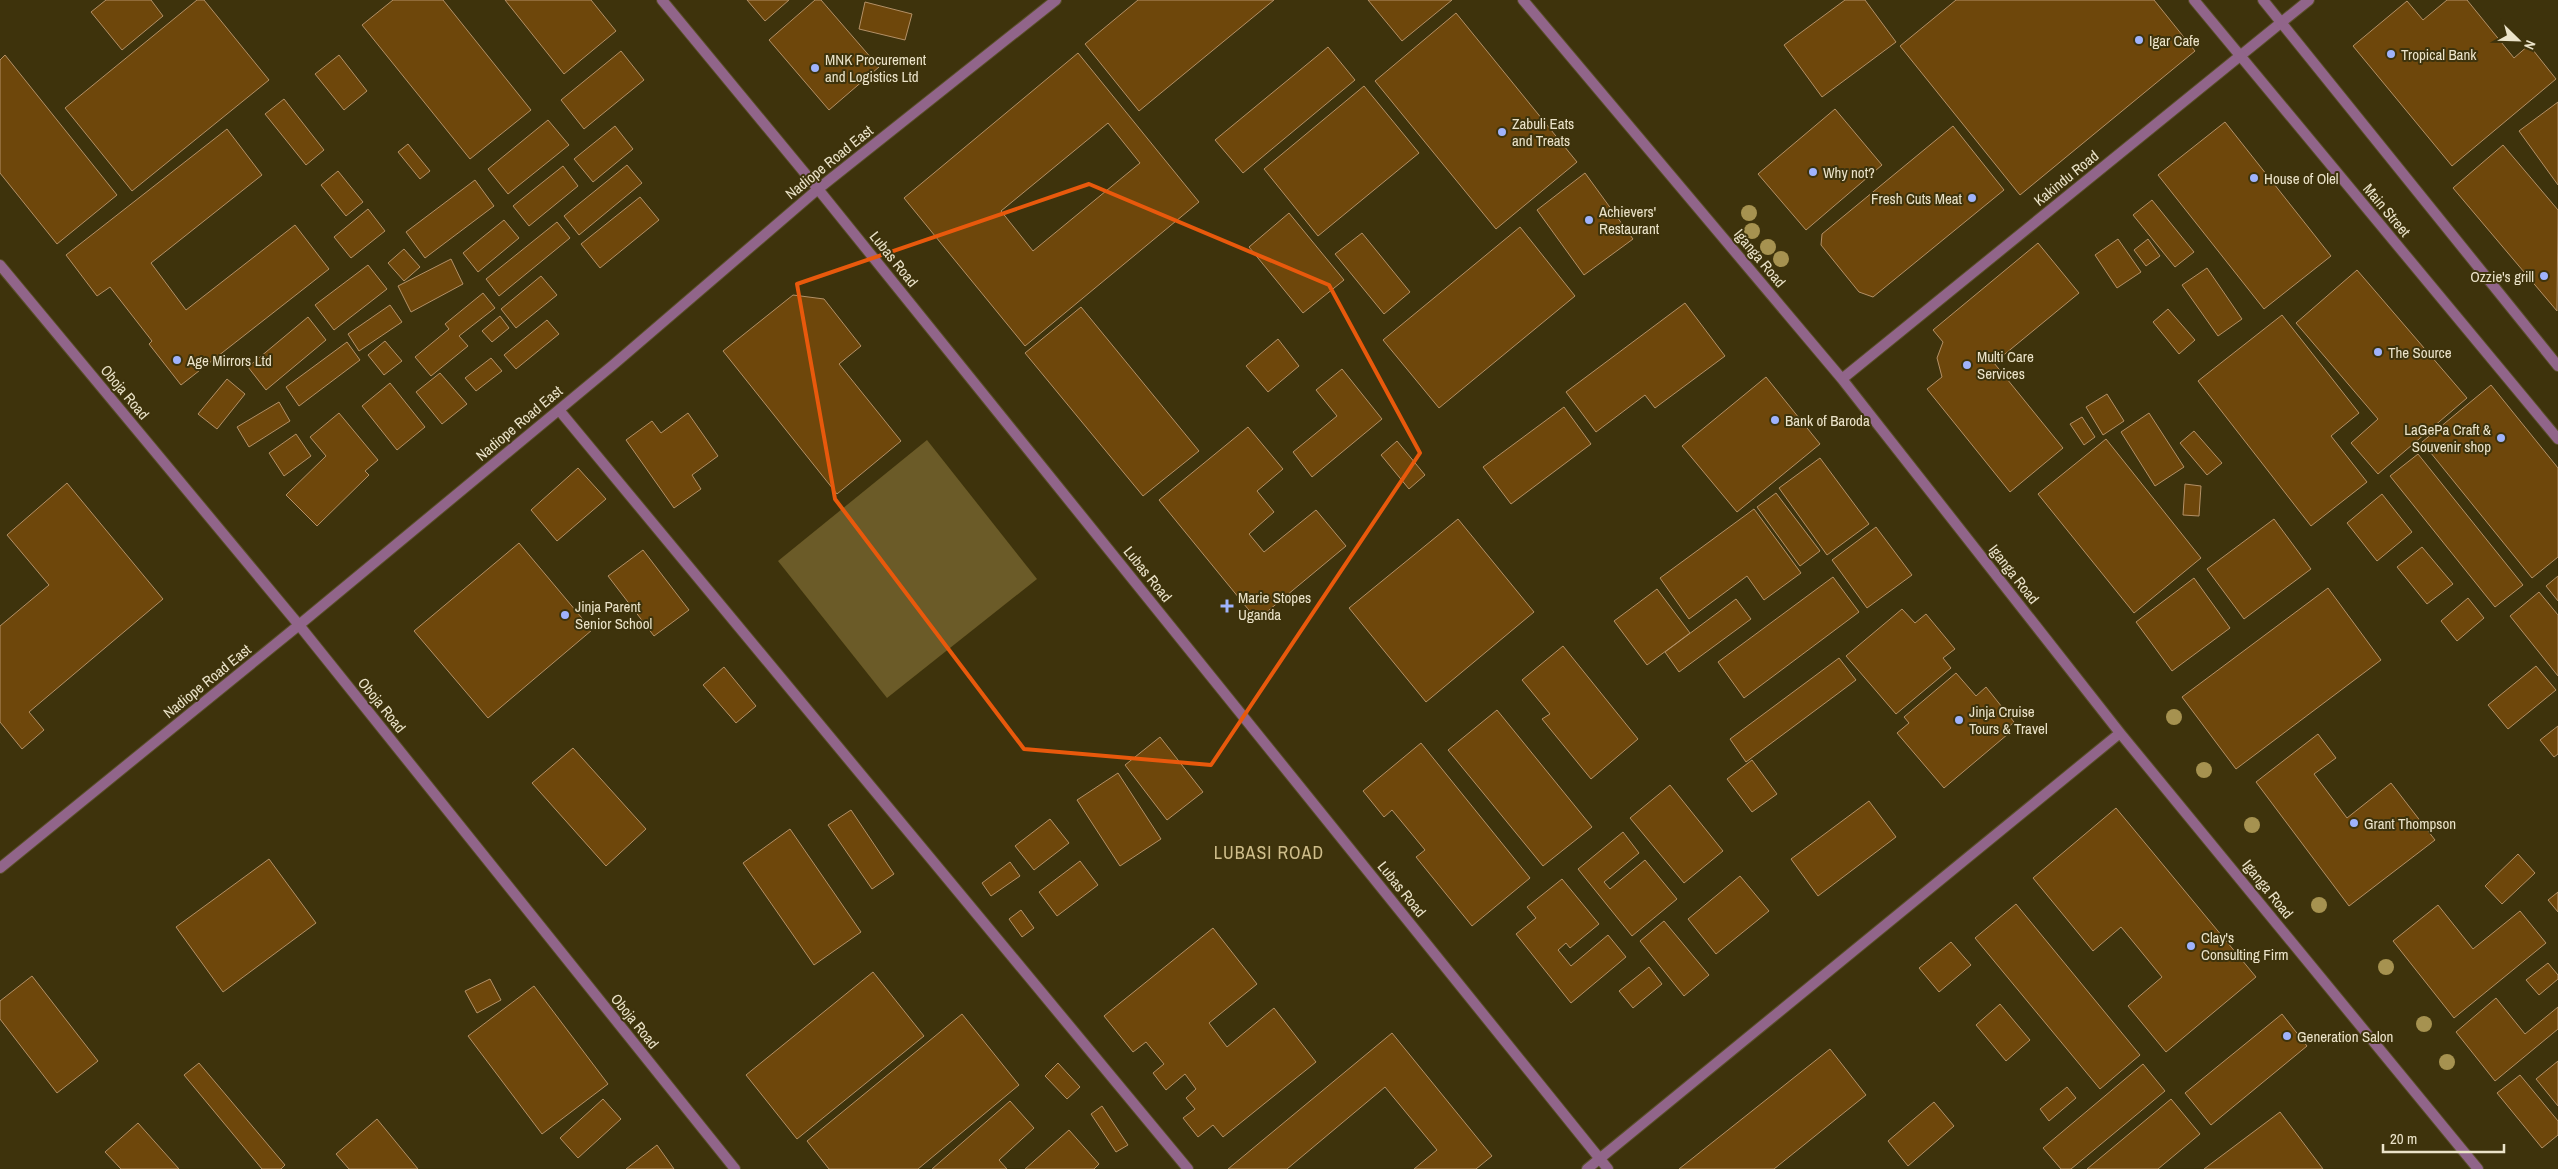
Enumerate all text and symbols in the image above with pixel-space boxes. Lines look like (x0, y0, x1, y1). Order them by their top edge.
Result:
north arrow (2493, 15, 2543, 65)
place label: Igar Cafe (2149, 30, 2200, 51)
marker: Igar Cafe (2133, 34, 2145, 46)
text: N (2520, 38, 2540, 52)
place label: Tropical Bank (2401, 44, 2477, 65)
marker: Tropical Bank (2385, 48, 2397, 60)
place label: MNK Procurement and Logistics Ltd (825, 49, 927, 87)
marker: MNK Procurement and Logistics Ltd (809, 62, 821, 74)
place label: Zabuli Eats and Treats (1512, 113, 1574, 151)
street label: Nadiope Road East (781, 120, 878, 204)
marker: Zabuli Eats and Treats (1496, 126, 1508, 138)
street label: Kakindu Road (2029, 145, 2103, 211)
place label: Why not? (1823, 162, 1875, 183)
marker: Why not? (1807, 166, 1819, 178)
place label: House of Olel (2264, 168, 2339, 189)
marker: House of Olel (2248, 172, 2260, 184)
street label: Main Street (2359, 179, 2416, 242)
place label: Fresh Cuts Meat (1871, 188, 1963, 209)
marker: Fresh Cuts Meat (1966, 192, 1978, 204)
place label: Achievers' Restaurant (1598, 201, 1660, 239)
marker: Achievers' Restaurant (1583, 214, 1595, 226)
street label: Iganga Road (1729, 224, 1791, 292)
street label: Lubas Road (865, 227, 923, 291)
place label: Ozzie's grill (2470, 266, 2534, 287)
marker: Ozzie's grill (2538, 270, 2550, 282)
place label: The Source (2388, 342, 2452, 363)
place label: Multi Care Services (1977, 346, 2034, 384)
marker: The Source (2372, 346, 2384, 358)
place label: Age Mirrors Ltd (186, 350, 272, 371)
marker: Age Mirrors Ltd (171, 354, 183, 366)
marker: Multi Care Services (1961, 359, 1973, 371)
street label: Oboja Road (96, 360, 154, 424)
street label: Nadiope Road East (471, 380, 567, 466)
place label: Bank of Baroda (1785, 410, 1870, 431)
marker: Bank of Baroda (1769, 414, 1781, 426)
place label: LaGePa Craft & Souvenir shop (2404, 419, 2492, 457)
marker: LaGePa Craft & Souvenir shop (2495, 432, 2507, 444)
street label: Iganga Road (1984, 540, 2044, 608)
street label: Lubas Road (1119, 542, 1177, 606)
place label: Marie Stopes Uganda (1238, 587, 1311, 625)
place label: Jinja Parent Senior School (575, 596, 652, 634)
marker: Marie Stopes Uganda (1220, 599, 1234, 613)
marker: Jinja Parent Senior School (559, 609, 571, 621)
street label: Nadiope Road East (159, 639, 256, 723)
street label: Oboja Road (353, 673, 411, 737)
place label: Jinja Cruise Tours & Travel (1969, 701, 2048, 739)
marker: Jinja Cruise Tours & Travel (1953, 714, 1965, 726)
place label: Grant Thompson (2364, 813, 2456, 834)
marker: Grant Thompson (2348, 817, 2360, 829)
district label: LUBASI ROAD (1214, 840, 1324, 865)
street label: Iganga Road (2238, 855, 2298, 923)
street label: Lubas Road (1373, 857, 1431, 921)
place label: Clay's Consulting Firm (2201, 927, 2289, 965)
marker: Clay's Consulting Firm (2185, 940, 2197, 952)
street label: Oboja Road (606, 989, 664, 1053)
place label: Generation Salon (2297, 1026, 2393, 1047)
marker: Generation Salon (2281, 1030, 2293, 1042)
scale bar (2383, 1122, 2504, 1154)
text: 20 m (2390, 1128, 2417, 1149)

